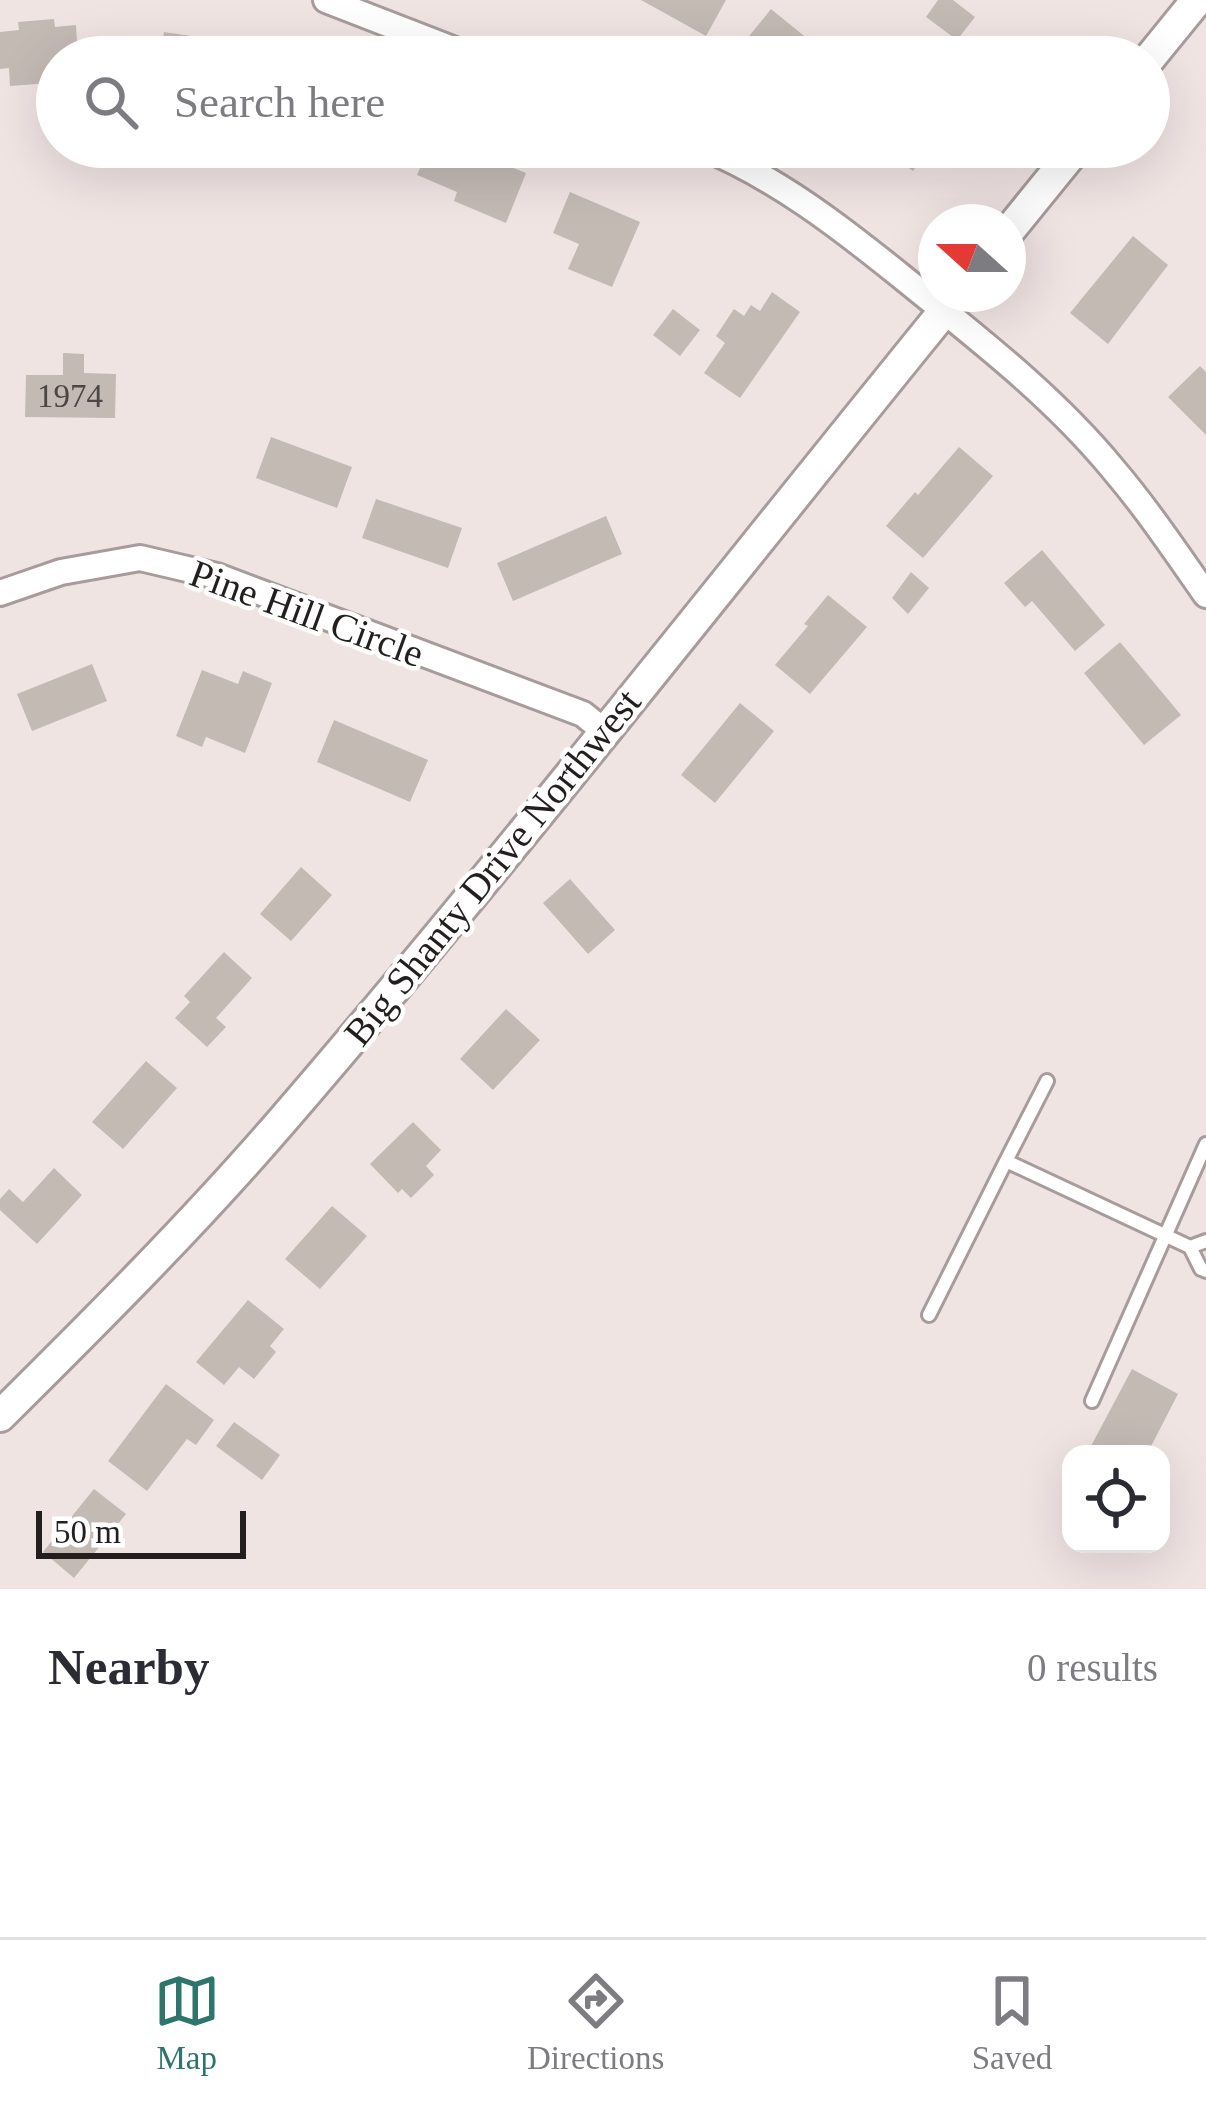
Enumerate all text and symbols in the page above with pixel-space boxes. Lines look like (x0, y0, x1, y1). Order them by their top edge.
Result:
search box (36, 36, 1170, 168)
icon: search (78, 69, 144, 135)
text: Search here (174, 77, 385, 127)
north arrow (918, 204, 1026, 312)
house number: 1974 (37, 378, 103, 414)
street label: Pine Hill Circle (185, 551, 429, 675)
street label: Big Shanty Drive Northwest (335, 680, 650, 1054)
map controls (1062, 1445, 1170, 1553)
button: locate (1062, 1445, 1170, 1553)
scale bar (36, 1505, 246, 1558)
text: 50 m (54, 1514, 121, 1550)
text: Nearby (48, 1639, 209, 1695)
text: 0 results (1027, 1646, 1158, 1689)
tab: Map (154, 1968, 220, 2077)
tab: Directions (527, 1968, 664, 2077)
tab: Saved (972, 1968, 1052, 2077)

